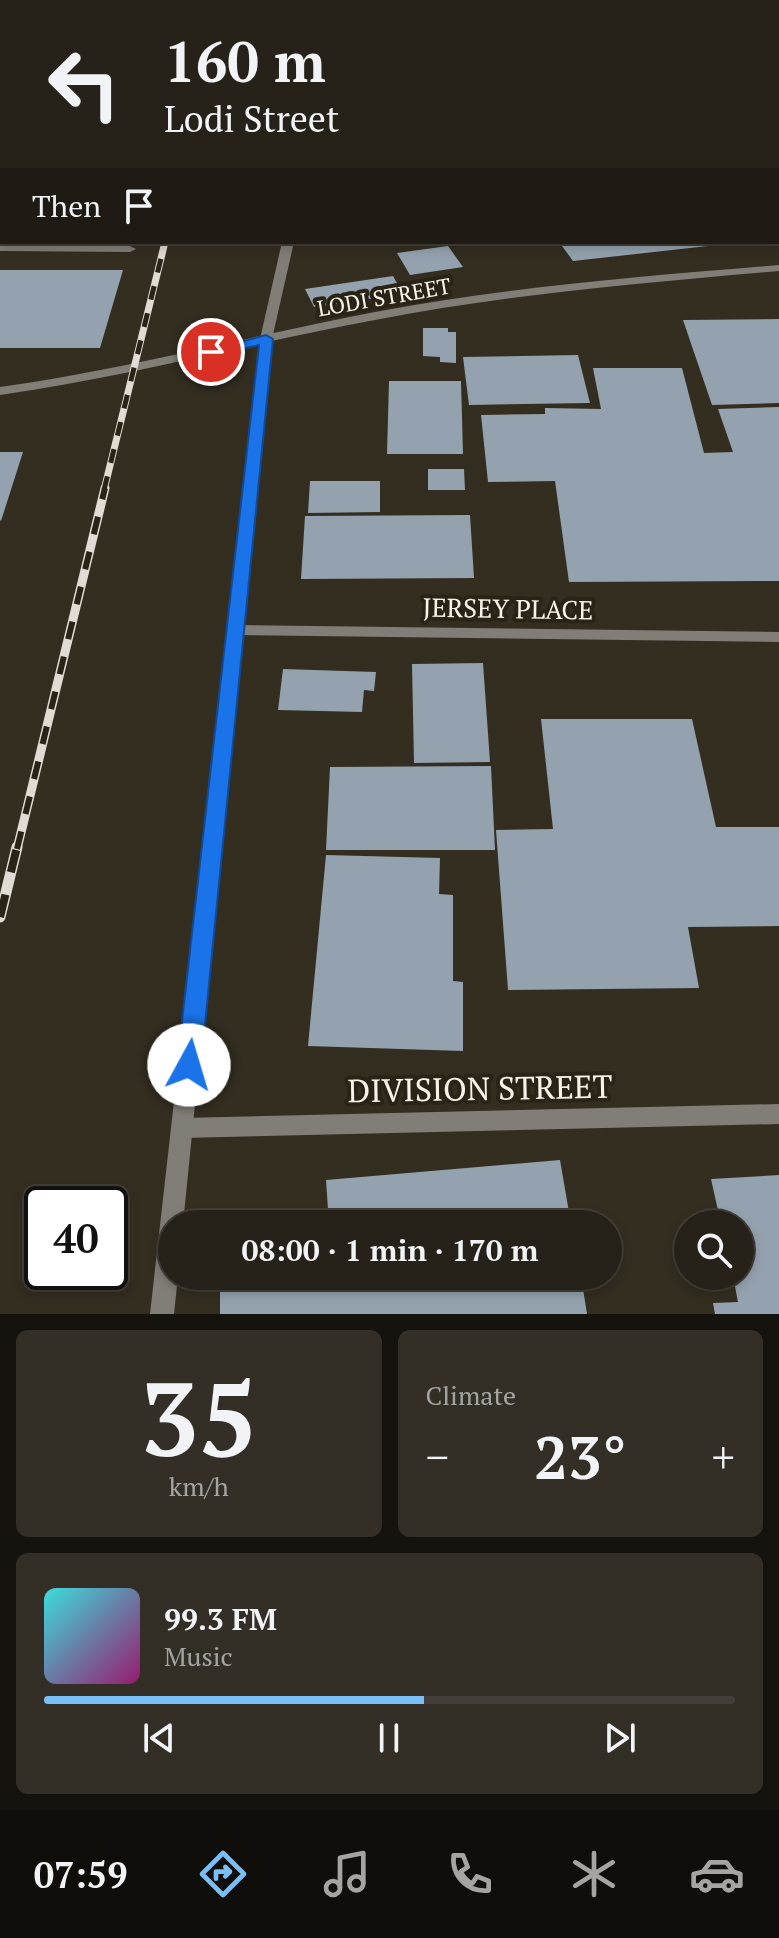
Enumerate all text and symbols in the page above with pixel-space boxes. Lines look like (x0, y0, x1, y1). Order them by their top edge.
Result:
text: 160 m (164, 24, 326, 98)
icon: left (32, 32, 136, 136)
text: Lodi Street (164, 95, 339, 142)
icon: arrive (117, 184, 161, 228)
text: Then (32, 186, 101, 226)
street label: LODI STREET (315, 270, 453, 323)
pin (177, 318, 245, 386)
icon: arrive (189, 330, 233, 374)
street label: JERSEY PLACE (422, 590, 594, 626)
position arrow (147, 1023, 231, 1107)
street label: DIVISION STREET (347, 1065, 613, 1111)
speed limit sign: 40 (24, 1186, 128, 1290)
map controls (674, 1210, 754, 1290)
button: search (674, 1210, 754, 1290)
text: 08:00 · 1 min · 170 m (242, 1230, 538, 1270)
text: 35 (140, 1348, 258, 1486)
text: Climate (426, 1378, 516, 1412)
text: 23° (534, 1417, 627, 1496)
text: − (426, 1427, 449, 1486)
text: + (712, 1427, 735, 1486)
text: km/h (169, 1469, 229, 1503)
text: 99.3 FM (164, 1599, 277, 1639)
text: Music (164, 1639, 233, 1673)
icon: previous (137, 1716, 181, 1760)
icon: pause (367, 1716, 411, 1760)
icon: next (598, 1716, 642, 1760)
icon: directions (195, 1846, 251, 1902)
icon: music (319, 1846, 375, 1902)
icon: phone (442, 1846, 498, 1902)
icon: climate (566, 1846, 622, 1902)
icon: car (689, 1846, 745, 1902)
text: 07:59 (34, 1851, 127, 1898)

